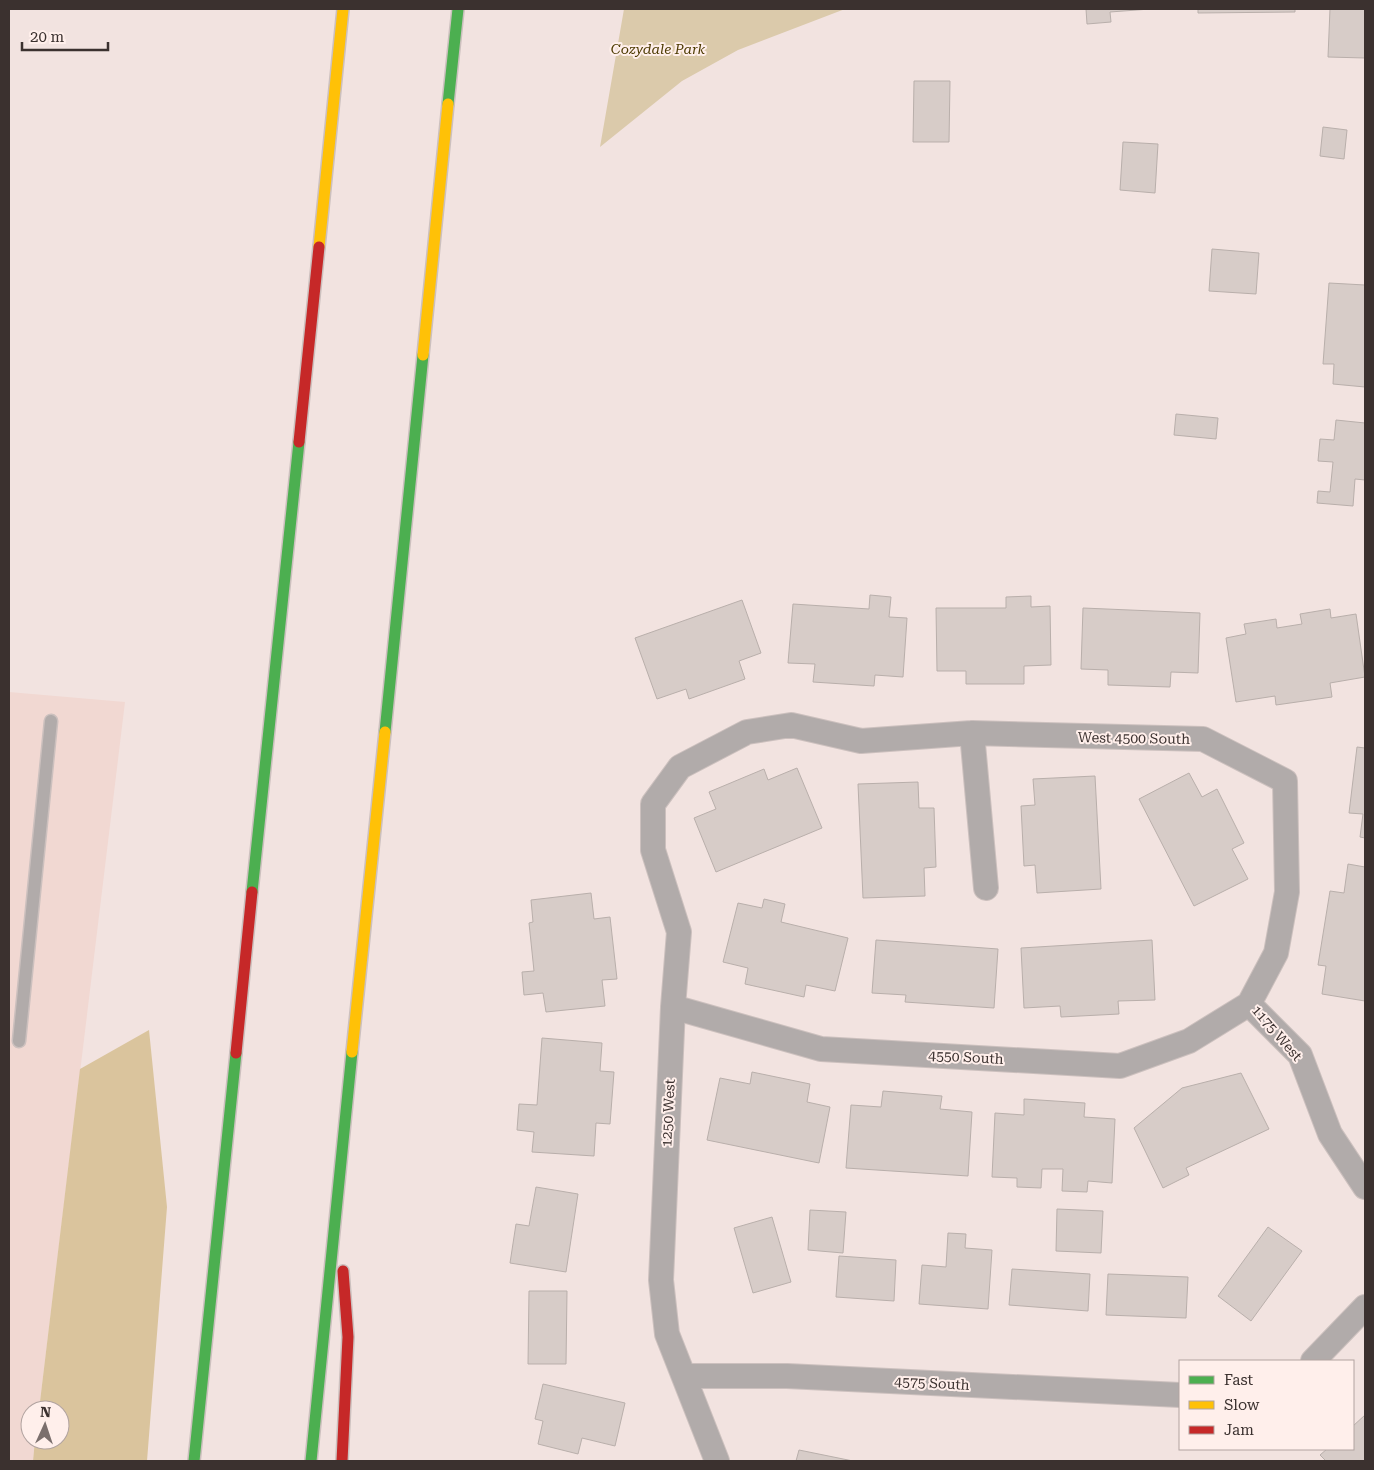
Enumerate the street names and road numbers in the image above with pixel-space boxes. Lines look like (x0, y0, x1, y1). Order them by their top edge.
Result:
street label: West 4500 South (1078, 729, 1190, 747)
street label: 1175 West (1249, 1002, 1305, 1064)
street label: 4550 South (928, 1047, 1004, 1067)
street label: 1250 West (658, 1079, 678, 1147)
street label: 4575 South (894, 1373, 970, 1393)

